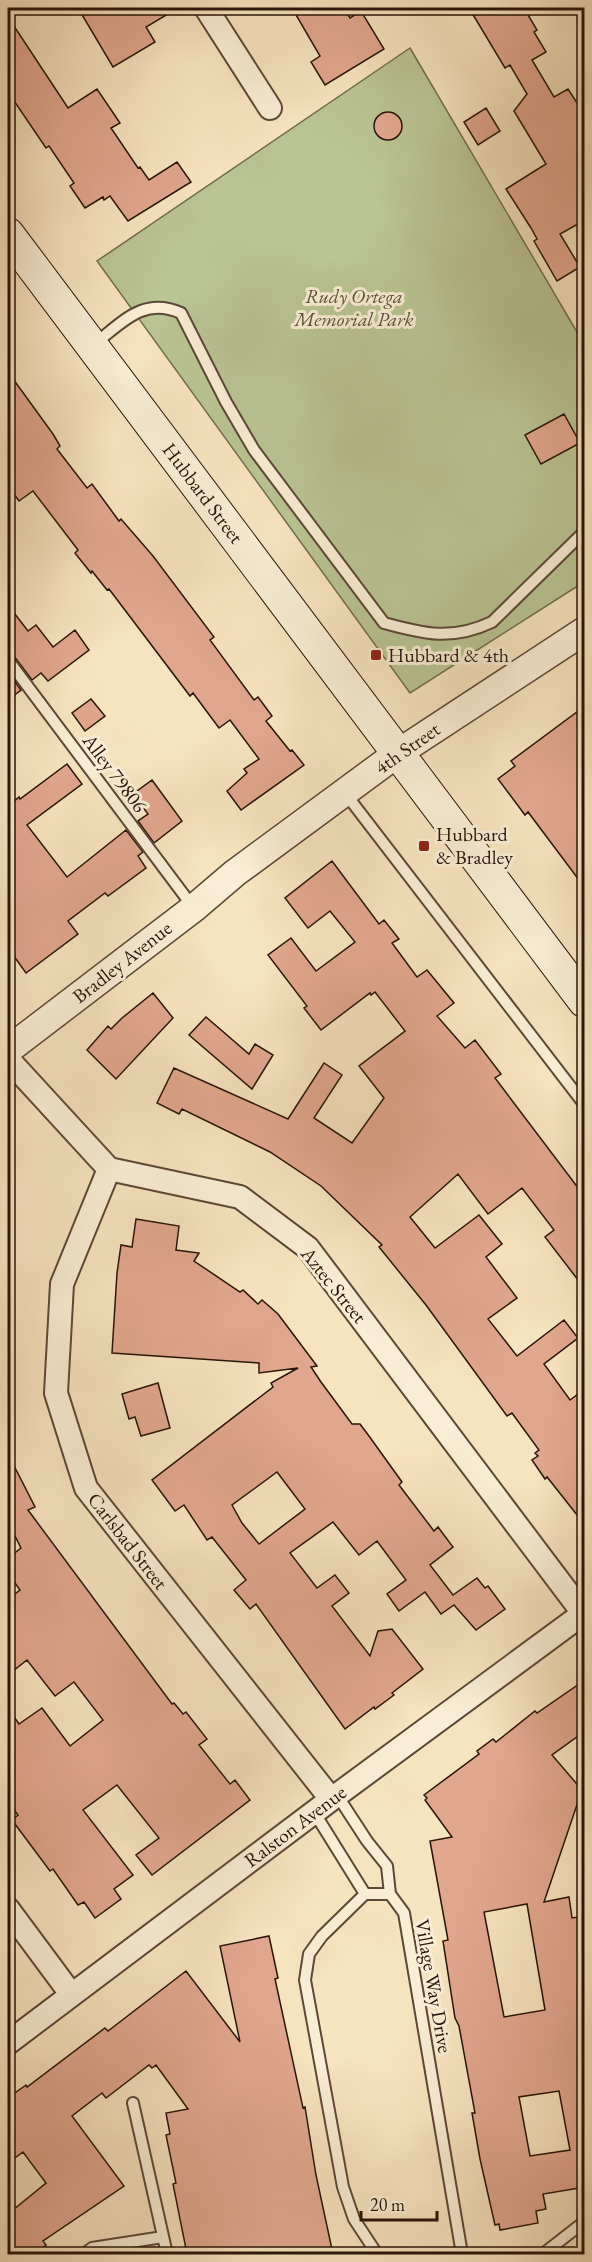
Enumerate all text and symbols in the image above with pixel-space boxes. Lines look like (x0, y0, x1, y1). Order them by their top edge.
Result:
park label: Rudy Ortega Memorial Park (293, 283, 414, 332)
street label: Hubbard Street (157, 437, 250, 549)
place label: Hubbard & 4th (388, 642, 509, 668)
marker: Hubbard & 4th (369, 648, 383, 662)
street label: 4th Street (369, 716, 445, 780)
street label: Alley 79806 (76, 728, 153, 818)
place label: Hubbard & Bradley (436, 821, 513, 870)
marker: Hubbard & Bradley (417, 839, 431, 853)
street label: Bradley Avenue (67, 915, 177, 1009)
street label: Aztec Street (295, 1241, 373, 1329)
street label: Carlsbad Street (82, 1487, 174, 1595)
street label: Ralston Avenue (239, 1779, 352, 1873)
street label: Village Way Drive (409, 1917, 459, 2055)
scale bar (361, 2184, 438, 2222)
text: 20 m (370, 2193, 405, 2216)

